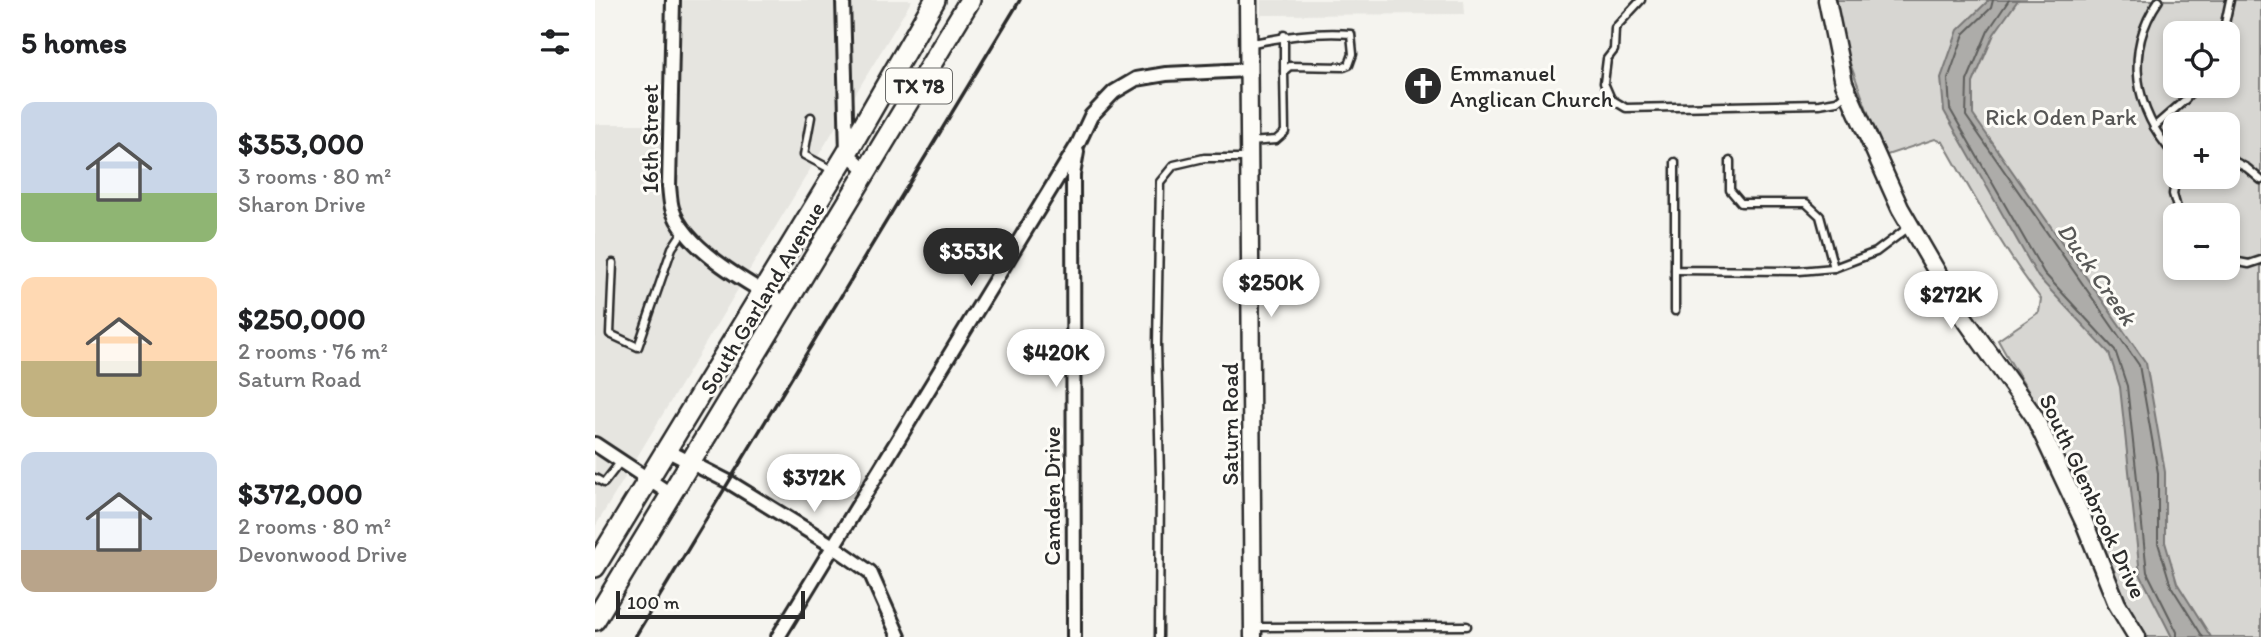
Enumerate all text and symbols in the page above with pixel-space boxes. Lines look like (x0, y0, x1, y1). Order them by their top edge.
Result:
map controls (2163, 21, 2240, 280)
button: locate (2163, 21, 2240, 98)
icon: filters (536, 23, 574, 61)
text: 5 homes (21, 24, 127, 61)
place label: Emmanuel Anglican Church (1450, 59, 1613, 113)
church icon: Emmanuel Anglican Church (1402, 65, 1444, 107)
road number: TX 78 (886, 68, 952, 104)
street label: 16th Street (636, 84, 664, 194)
park label: Rick Oden Park (1985, 103, 2137, 131)
button: + (2163, 112, 2240, 189)
text: $353,000 (238, 125, 364, 162)
icon: home (77, 130, 161, 214)
text: 3 rooms · 80 m² (238, 162, 392, 190)
text: Sharon Drive (238, 190, 366, 218)
street label: South Garland Avenue (693, 196, 831, 400)
button: − (2163, 203, 2240, 280)
water label: Duck Creek (2052, 217, 2144, 332)
pin: $353K (922, 229, 1020, 288)
text: $353K (939, 237, 1003, 265)
pin: $250K (1222, 260, 1320, 319)
text: $250K (1239, 268, 1303, 296)
pin: $272K (1902, 272, 2000, 331)
text: $272K (1920, 280, 1982, 308)
text: $250,000 (238, 300, 366, 337)
icon: home (77, 305, 161, 389)
pin: $420K (1007, 330, 1105, 389)
text: 2 rooms · 76 m² (238, 337, 388, 365)
text: $420K (1023, 338, 1089, 366)
street label: Saturn Road (1216, 362, 1244, 486)
text: Saturn Road (238, 365, 361, 393)
street label: South Glenbrook Drive (2033, 389, 2153, 603)
street label: Camden Drive (1038, 426, 1066, 566)
pin: $372K (765, 454, 863, 514)
text: $372K (783, 463, 845, 491)
text: $372,000 (238, 475, 363, 512)
icon: home (77, 480, 161, 564)
text: 2 rooms · 80 m² (238, 512, 391, 540)
text: Devonwood Drive (238, 540, 407, 568)
scale bar (616, 588, 805, 620)
text: 100 m (627, 591, 679, 614)

